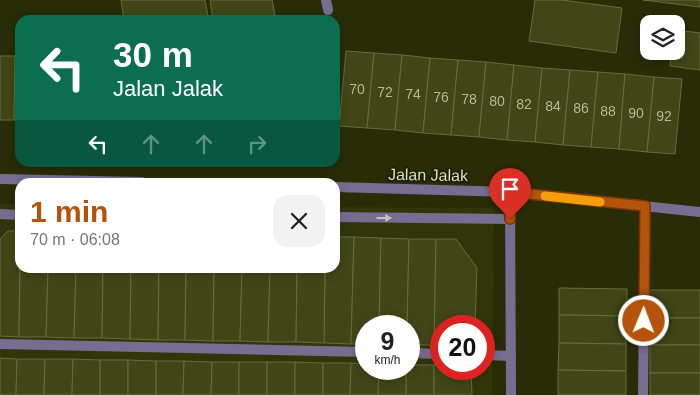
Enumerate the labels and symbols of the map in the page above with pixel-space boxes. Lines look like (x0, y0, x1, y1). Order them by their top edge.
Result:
house number: 70 (349, 81, 365, 97)
house number: 72 (377, 84, 393, 100)
house number: 74 (405, 86, 421, 102)
house number: 76 (433, 89, 449, 105)
house number: 78 (461, 91, 477, 107)
house number: 80 (489, 93, 505, 109)
house number: 82 (516, 96, 532, 112)
house number: 84 (545, 98, 561, 114)
house number: 86 (573, 100, 589, 116)
house number: 88 (600, 103, 616, 119)
house number: 90 (628, 105, 644, 121)
house number: 92 (656, 108, 672, 124)
street label: Jalan Jalak (388, 166, 469, 184)
pin (489, 168, 531, 219)
one-way arrow (376, 214, 392, 222)
position arrow (617, 294, 669, 346)
speed limit sign: 20 (430, 315, 495, 380)

